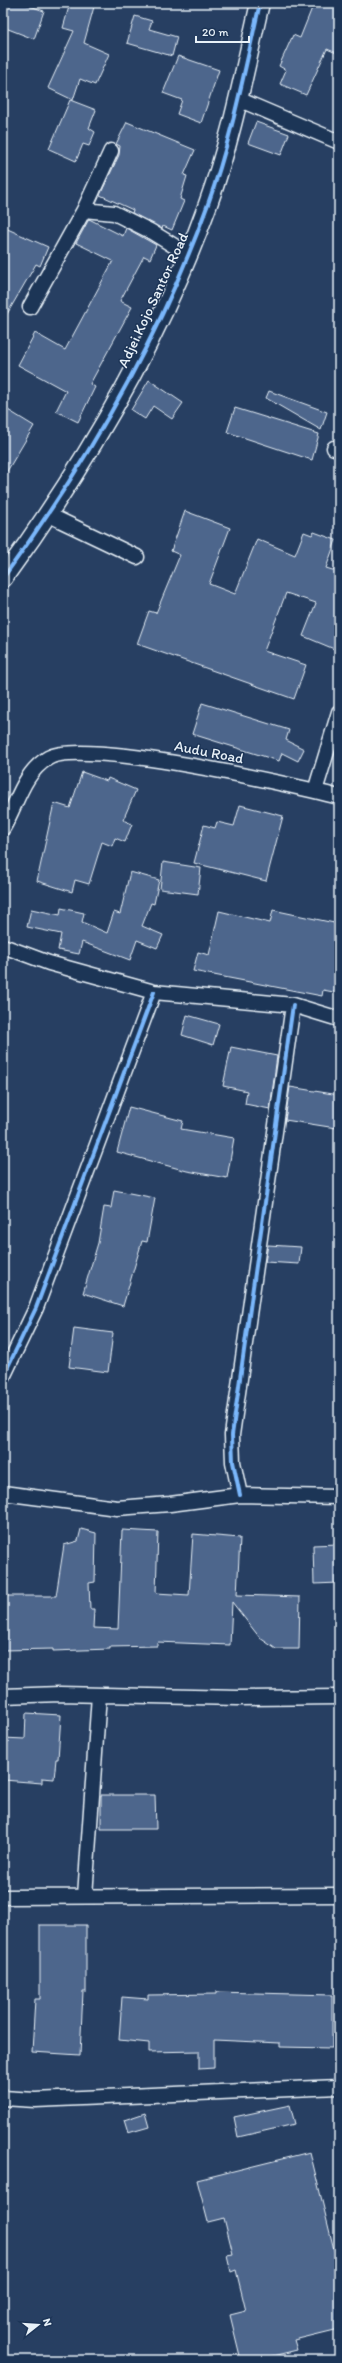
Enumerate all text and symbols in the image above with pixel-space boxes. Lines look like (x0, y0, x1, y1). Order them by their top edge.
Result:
scale bar (196, 18, 249, 44)
text: 20 m (202, 25, 229, 39)
street label: Adjei Kojo Santor Road (114, 229, 193, 370)
street label: Audu Road (173, 736, 245, 768)
north arrow (18, 2305, 58, 2345)
text: N (40, 2317, 54, 2328)

